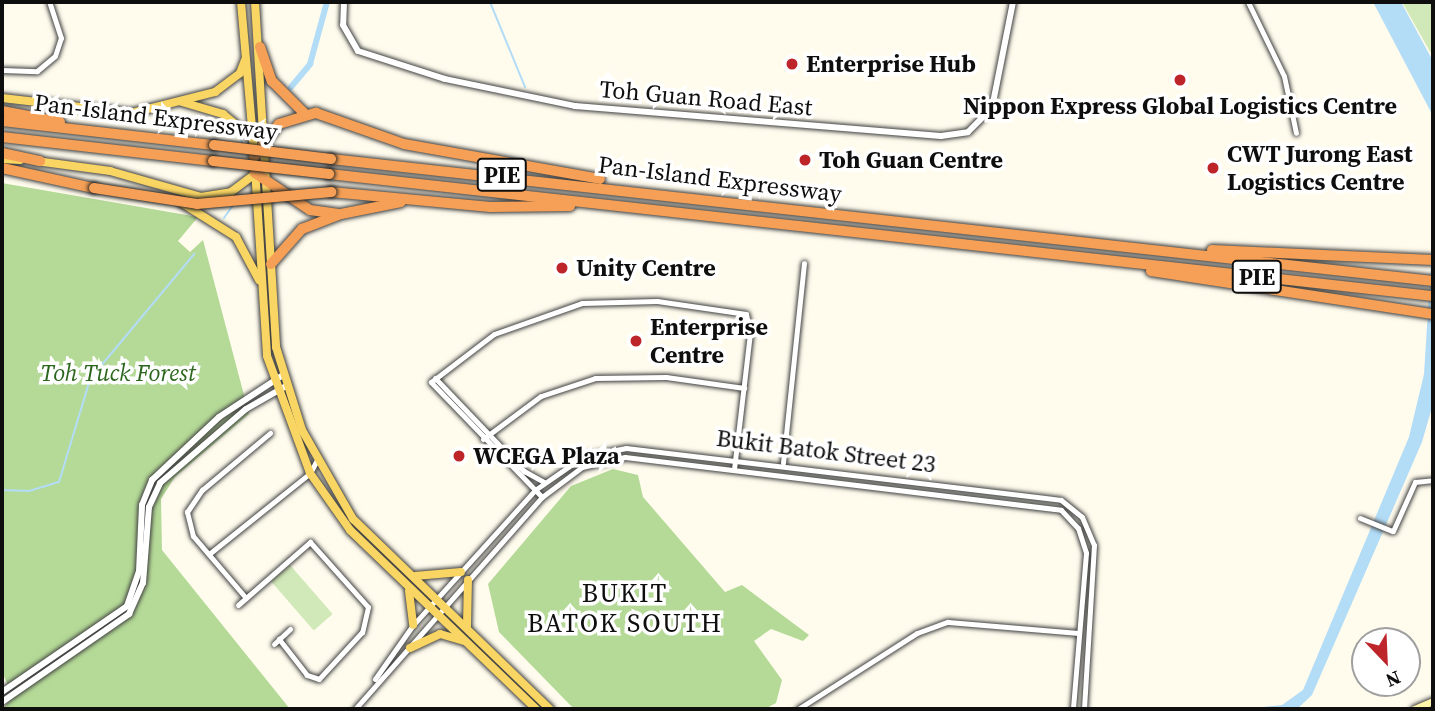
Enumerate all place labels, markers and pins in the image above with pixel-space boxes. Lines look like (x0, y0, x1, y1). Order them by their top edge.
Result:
place label: Enterprise Hub (806, 50, 976, 78)
marker: Enterprise Hub (784, 56, 800, 72)
marker: Nippon Express Global Logistics Centre (1172, 72, 1188, 88)
place label: Nippon Express Global Logistics Centre (963, 92, 1397, 120)
place label: CWT Jurong East Logistics Centre (1227, 140, 1413, 196)
place label: Toh Guan Centre (819, 146, 1003, 174)
marker: Toh Guan Centre (797, 152, 813, 168)
marker: CWT Jurong East Logistics Centre (1205, 160, 1221, 176)
place label: Unity Centre (576, 254, 716, 282)
marker: Unity Centre (554, 260, 570, 276)
place label: Enterprise Centre (650, 313, 768, 369)
marker: Enterprise Centre (628, 333, 644, 349)
place label: WCEGA Plaza (473, 442, 620, 470)
marker: WCEGA Plaza (451, 448, 467, 464)

